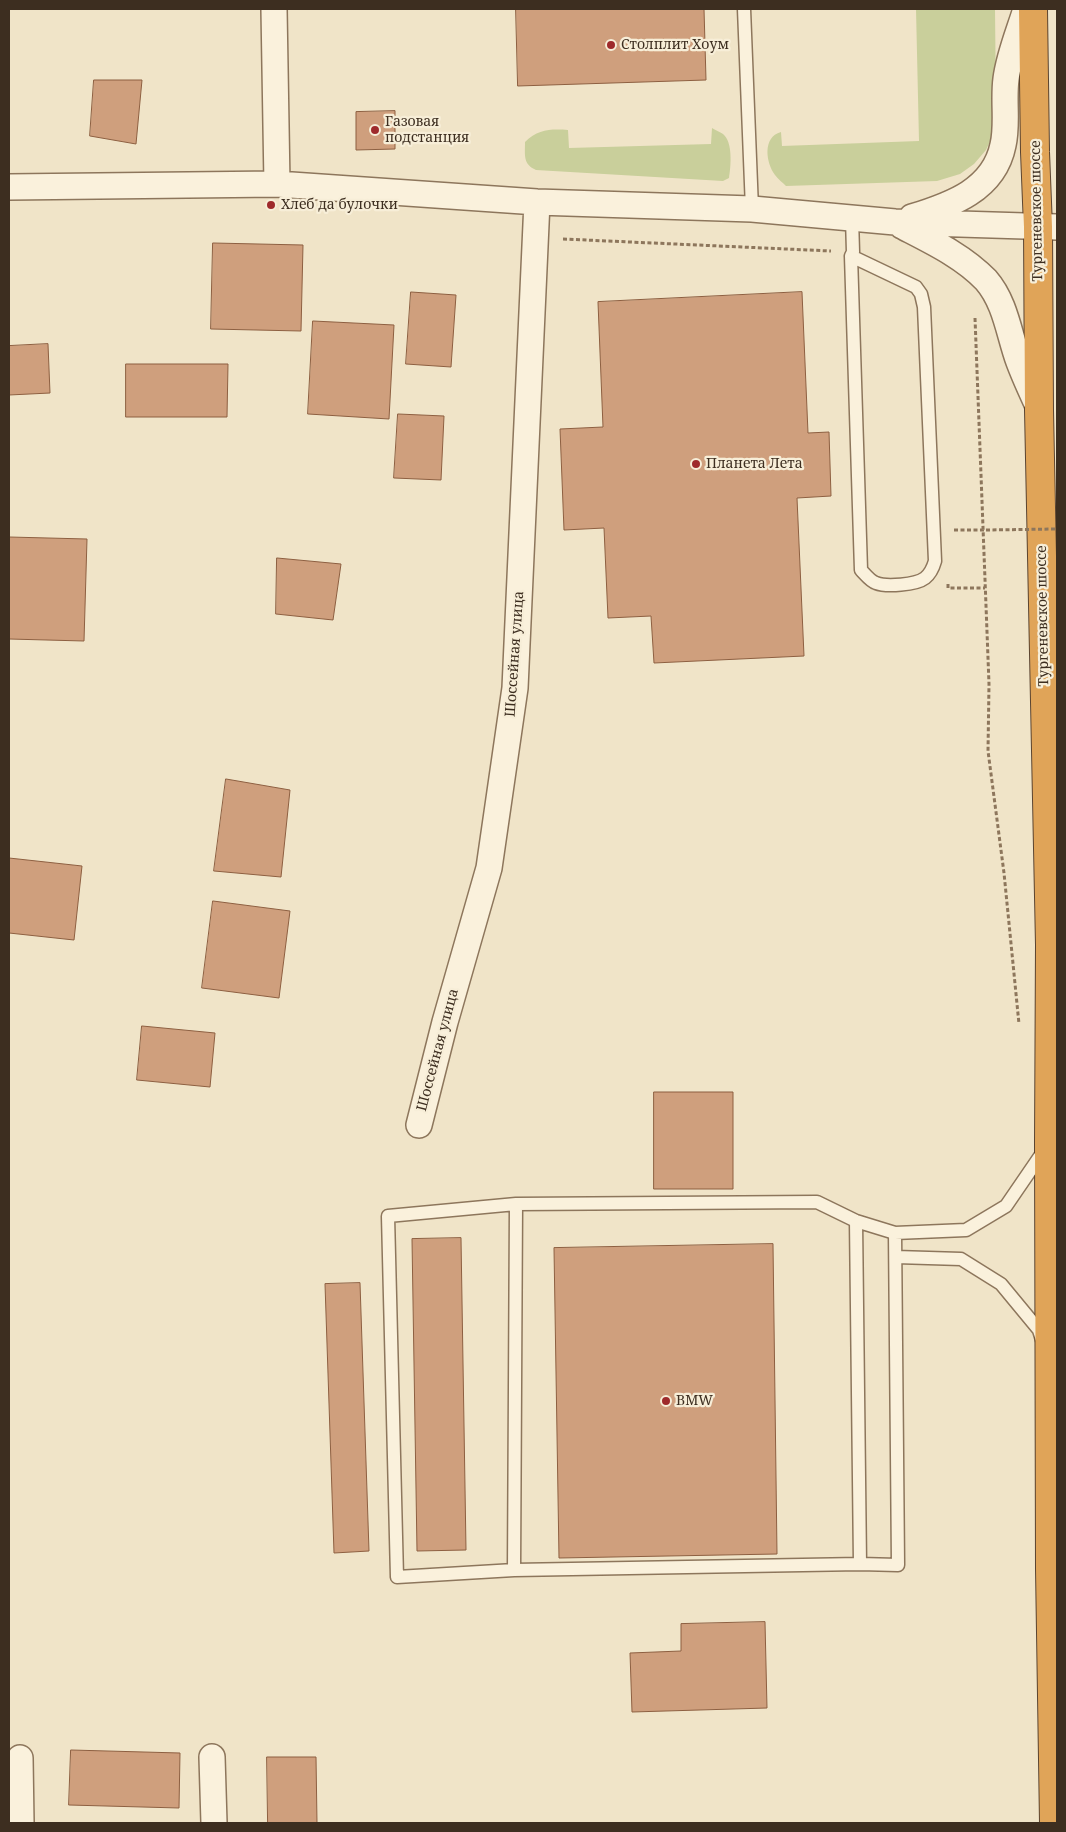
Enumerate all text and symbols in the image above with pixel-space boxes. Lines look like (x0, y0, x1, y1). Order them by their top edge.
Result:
place label: Столплит Хоум (621, 37, 729, 53)
marker: Столплит Хоум (605, 39, 617, 51)
place label: Газовая подстанция (385, 114, 469, 146)
marker: Газовая подстанция (369, 124, 381, 136)
street label: Тургеневское шоссе (1027, 140, 1047, 282)
place label: Хлеб да булочки (281, 197, 398, 213)
marker: Хлеб да булочки (265, 199, 277, 211)
place label: Планета Лета (706, 456, 803, 472)
marker: Планета Лета (690, 458, 702, 470)
street label: Тургеневское шоссе (1033, 545, 1053, 687)
street label: Шоссейная улица (502, 591, 528, 717)
street label: Шоссейная улица (414, 987, 462, 1113)
place label: BMW (676, 1393, 713, 1409)
marker: BMW (660, 1395, 672, 1407)

